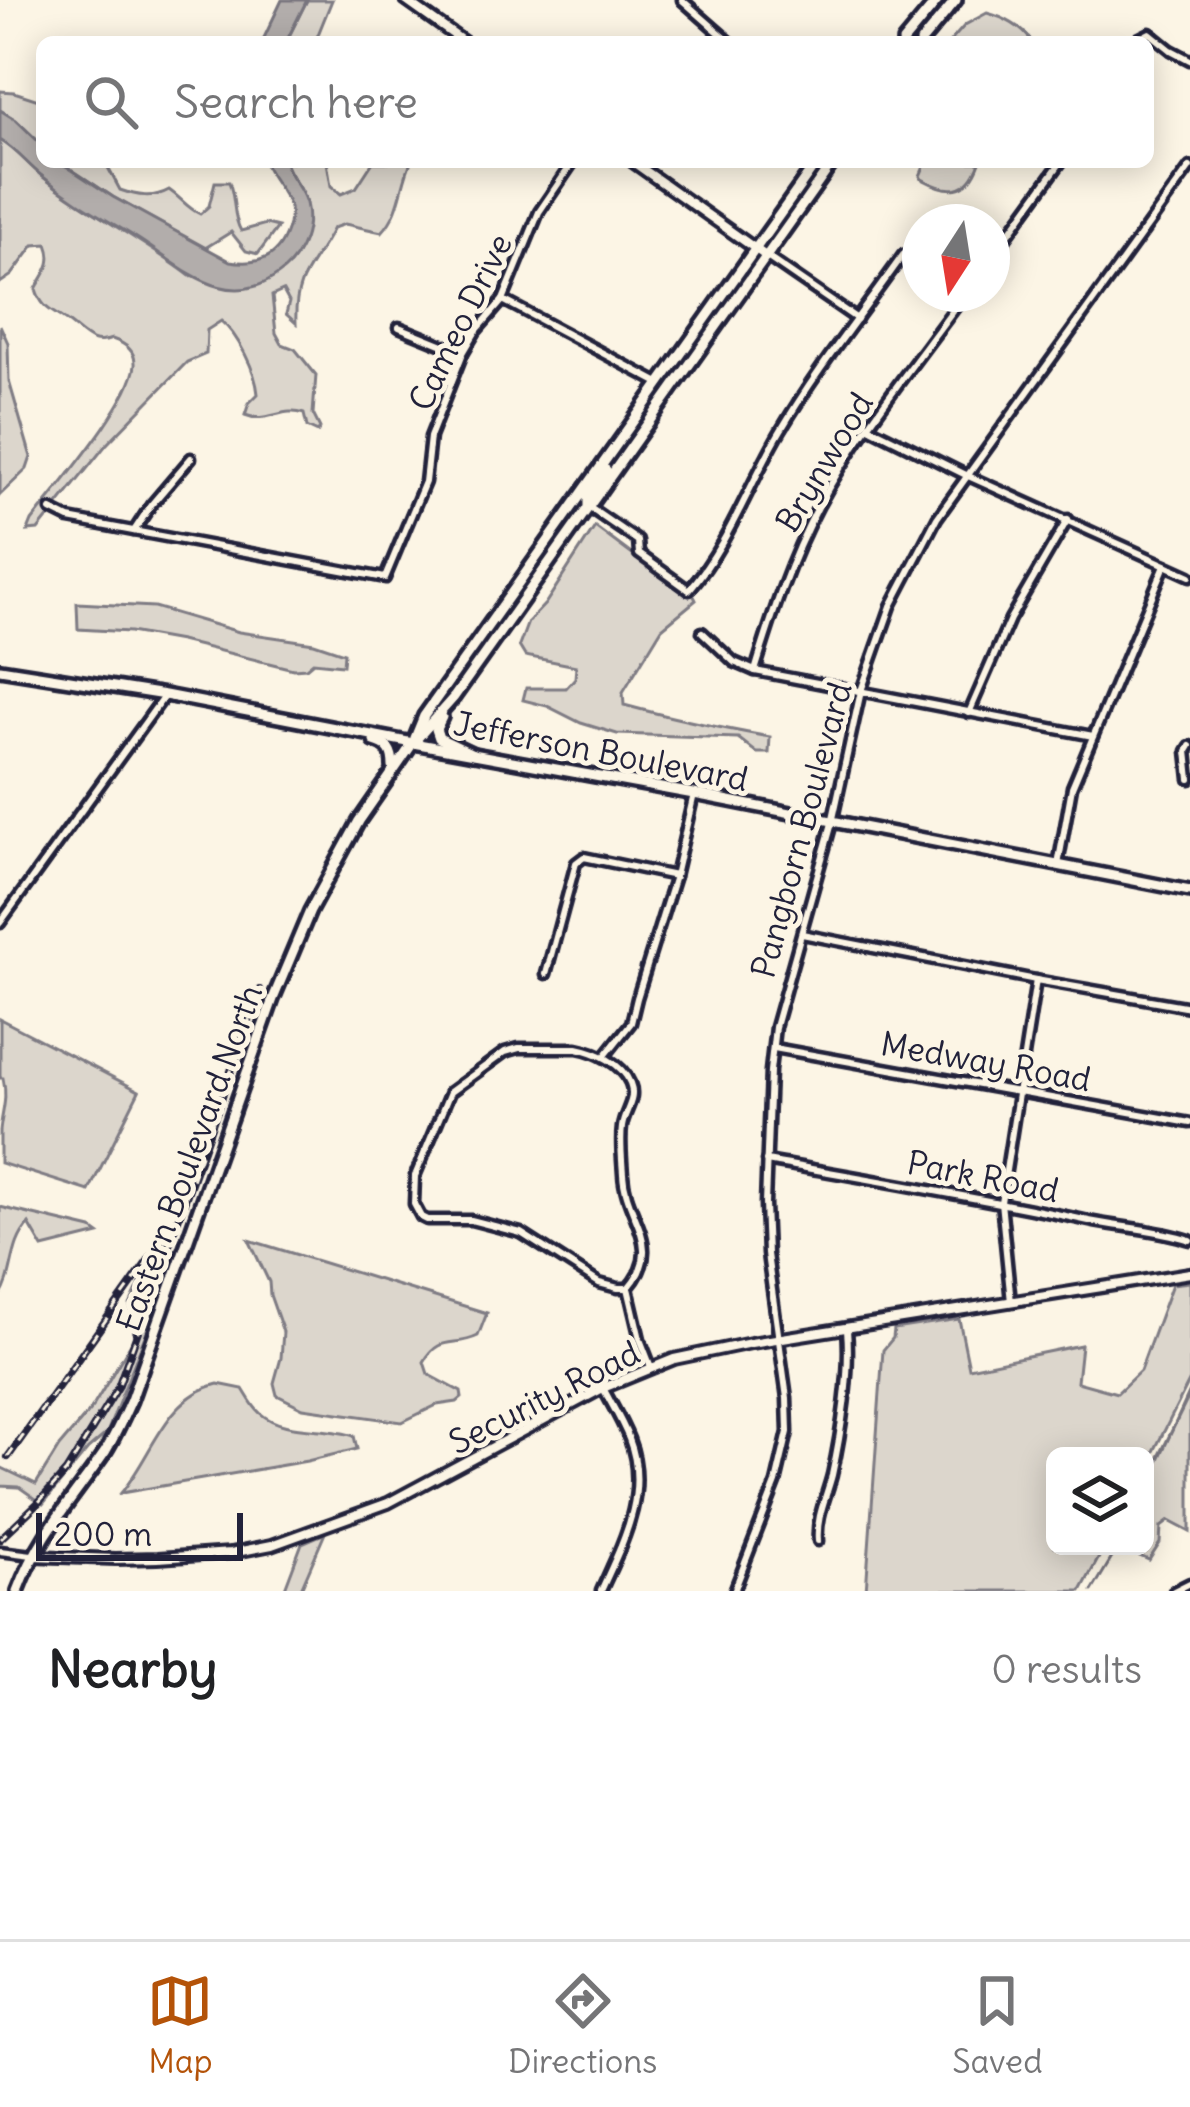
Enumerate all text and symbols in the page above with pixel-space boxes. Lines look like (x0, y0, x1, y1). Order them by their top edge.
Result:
search box (36, 36, 1154, 168)
icon: search (78, 69, 144, 135)
text: Search here (174, 74, 418, 130)
north arrow (902, 204, 1010, 312)
street label: Cameo Drive (399, 227, 521, 417)
street label: Brynwood (766, 385, 882, 539)
street label: Pangborn Boulevard (741, 678, 861, 982)
street label: Jefferson Boulevard (450, 702, 752, 800)
street label: Eastern Boulevard North (107, 979, 271, 1337)
street label: Medway Road (878, 1022, 1094, 1100)
street label: Park Road (904, 1141, 1062, 1211)
street label: Security Road (442, 1331, 646, 1463)
map controls (1046, 1447, 1154, 1555)
button: layers (1046, 1447, 1154, 1555)
scale bar (36, 1507, 243, 1560)
text: 200 m (54, 1513, 152, 1555)
text: Nearby (48, 1637, 217, 1701)
text: 0 results (991, 1645, 1142, 1694)
tab: Map (147, 1968, 213, 2082)
tab: Directions (508, 1968, 657, 2082)
tab: Saved (952, 1968, 1043, 2082)

